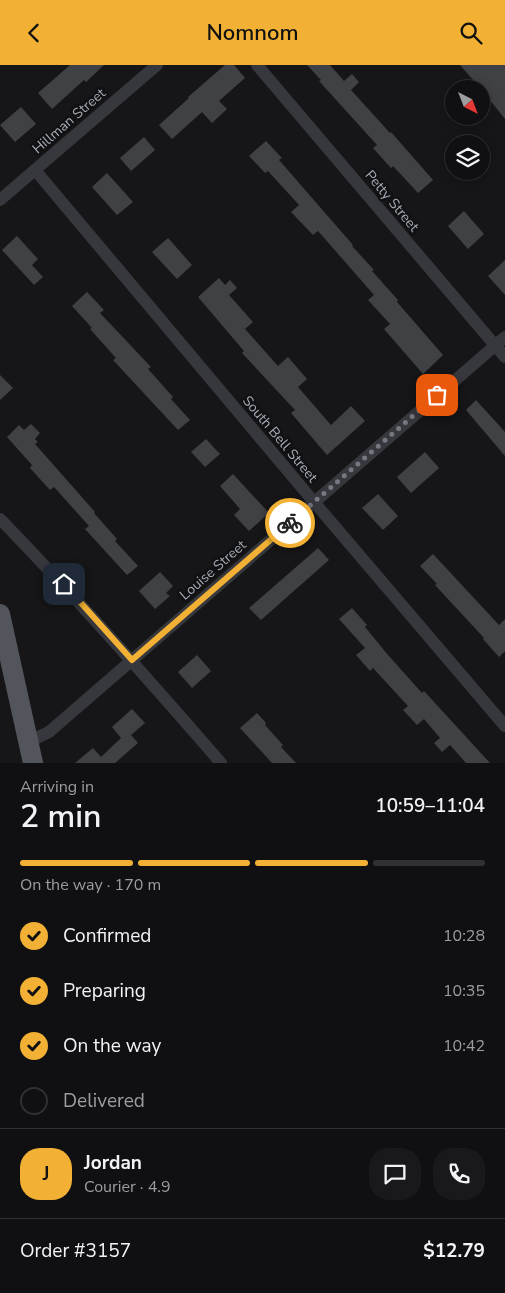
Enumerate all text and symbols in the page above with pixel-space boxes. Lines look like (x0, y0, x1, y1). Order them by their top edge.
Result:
text: Nomnom (207, 18, 298, 48)
icon: back (20, 19, 48, 47)
icon: search (457, 19, 485, 47)
north arrow (445, 80, 490, 125)
map controls (445, 80, 490, 180)
street label: Hillman Street (28, 84, 110, 158)
button: layers (445, 135, 490, 180)
street label: Petty Street (361, 166, 423, 236)
pin (416, 374, 458, 416)
icon: bag (423, 381, 451, 409)
street label: South Bell Street (238, 392, 322, 486)
courier (265, 498, 315, 548)
icon: bike (276, 509, 304, 537)
street label: Louise Street (176, 536, 250, 604)
pin (43, 563, 85, 605)
icon: home (50, 570, 78, 598)
text: Arriving in (20, 776, 94, 798)
text: 10:59–11:04 (375, 793, 485, 819)
text: 2 min (20, 795, 102, 838)
text: On the way · 170 m (20, 874, 161, 896)
icon: check (20, 922, 48, 950)
text: Confirmed (63, 923, 151, 949)
text: 10:28 (443, 925, 485, 947)
icon: check (20, 977, 48, 1005)
text: Preparing (63, 978, 146, 1004)
text: 10:35 (443, 980, 485, 1002)
icon: check (20, 1032, 48, 1060)
text: On the way (63, 1033, 161, 1059)
text: 10:42 (443, 1035, 485, 1057)
text: Delivered (63, 1088, 145, 1114)
button: chat (369, 1148, 421, 1200)
button: phone (433, 1148, 485, 1200)
text: Jordan (84, 1150, 142, 1176)
text: J (43, 1161, 49, 1187)
text: Courier · 4.9 (84, 1176, 170, 1198)
text: Order #3157 (20, 1238, 131, 1264)
text: $12.79 (423, 1238, 485, 1264)

